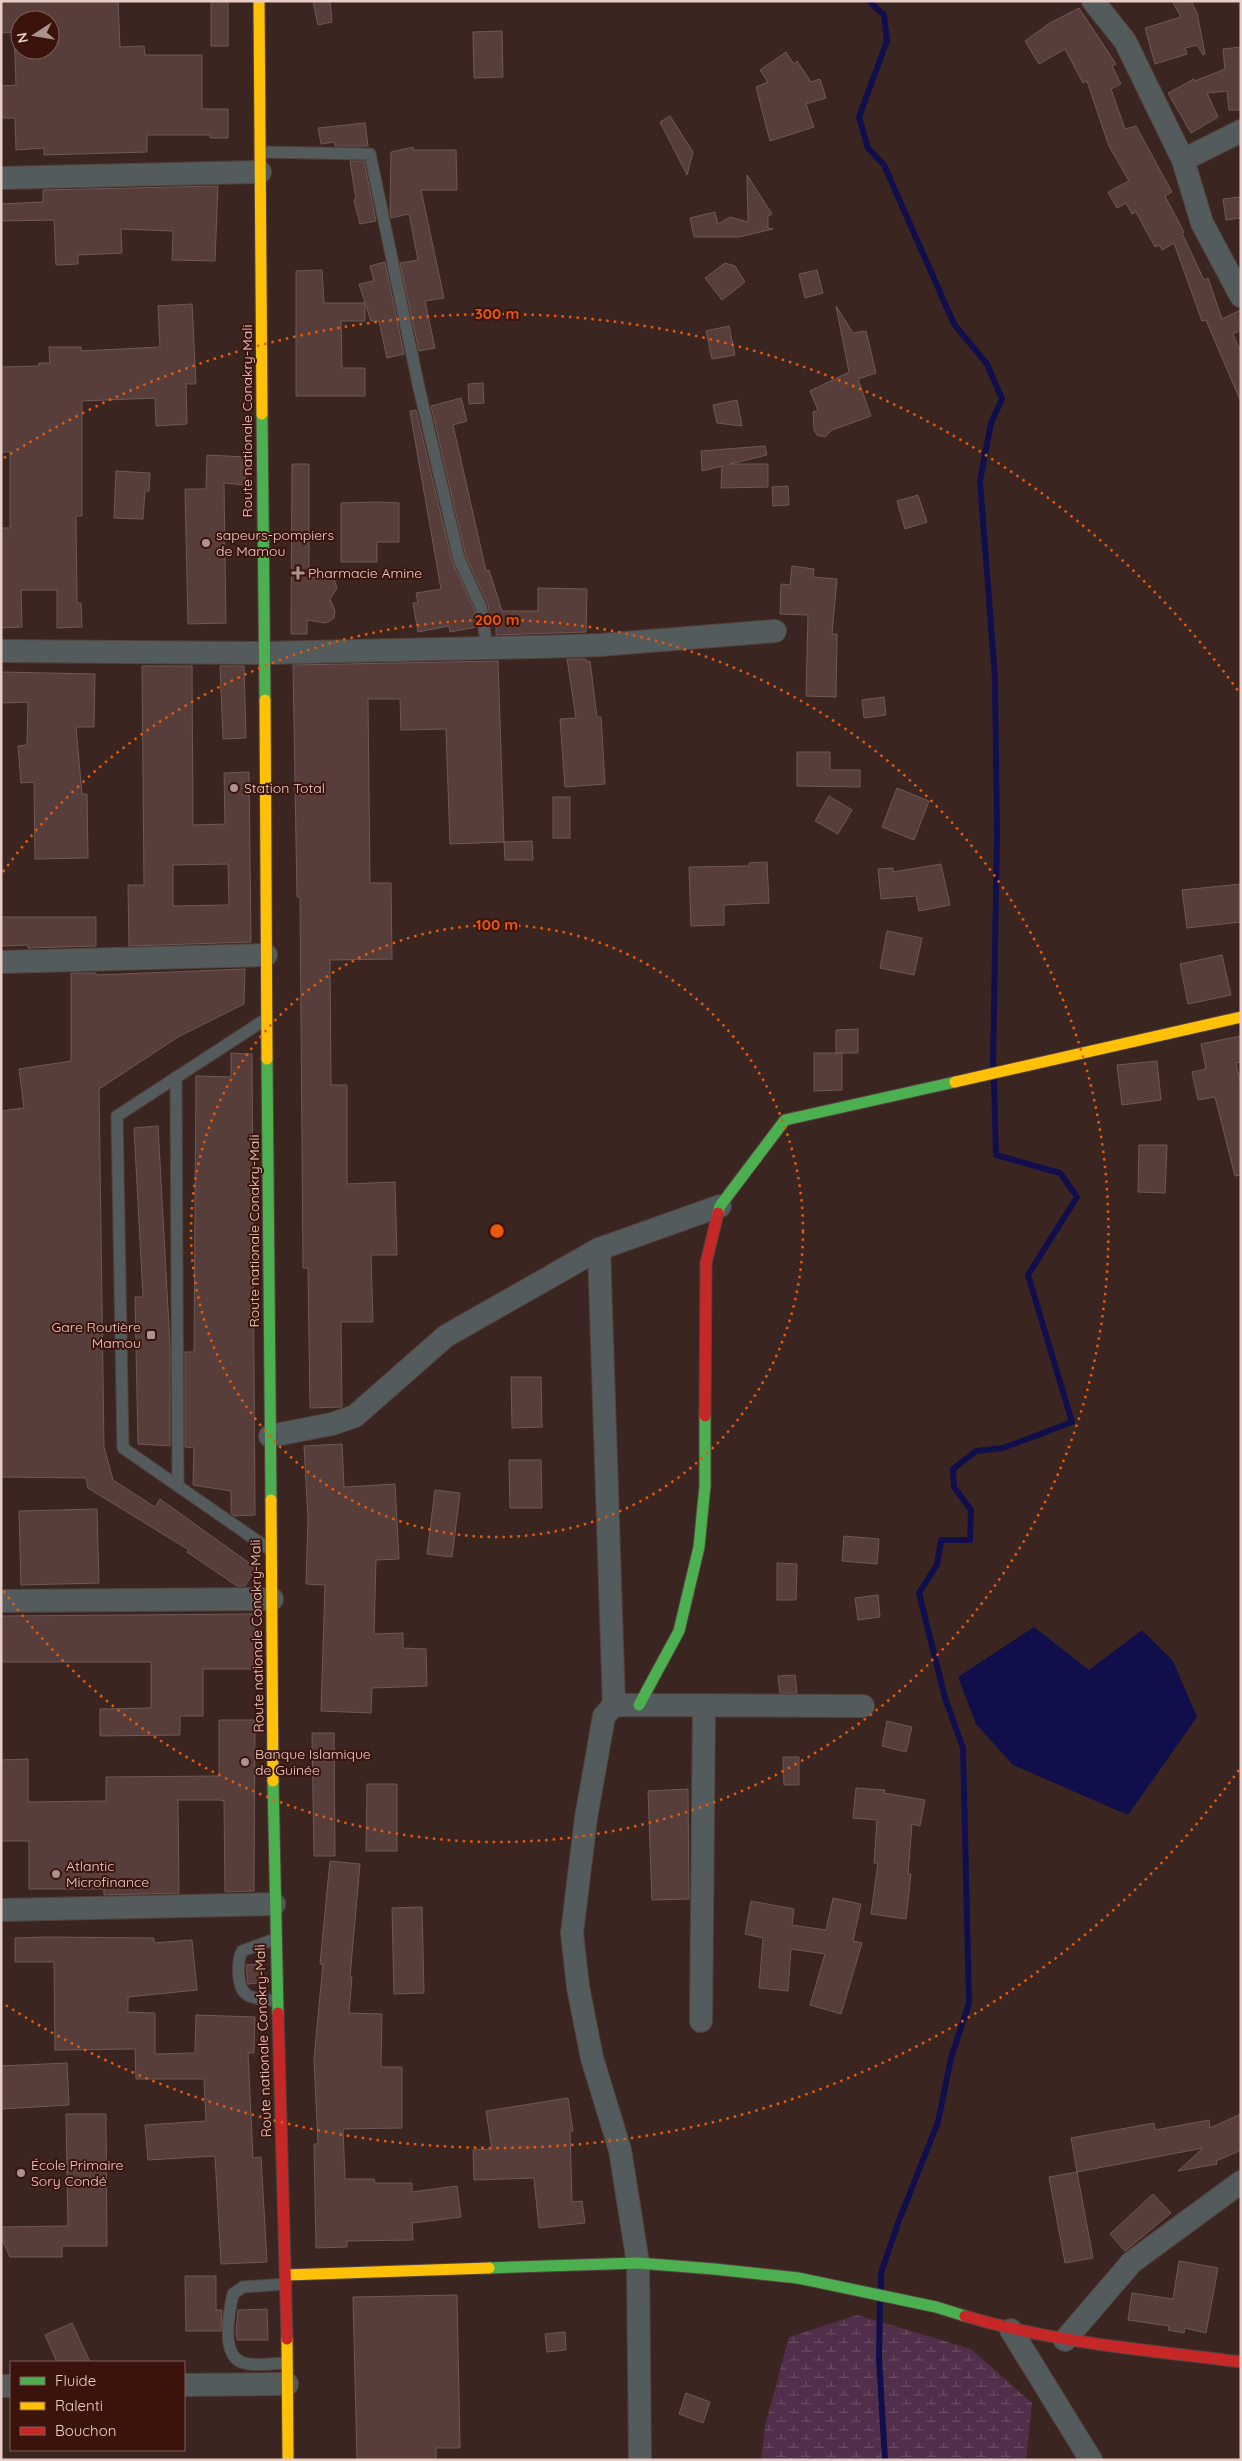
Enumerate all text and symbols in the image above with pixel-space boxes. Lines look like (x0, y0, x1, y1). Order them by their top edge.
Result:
north arrow (10, 10, 60, 60)
text: N (12, 31, 32, 45)
text: 300 m (475, 304, 519, 323)
street label: Route nationale Conakry-Mali (238, 324, 256, 518)
place label: sapeurs-pompiers de Mamou (216, 526, 334, 560)
marker: sapeurs-pompiers de Mamou (200, 537, 212, 549)
place label: Pharmacie Amine (308, 564, 422, 582)
marker: Pharmacie Amine (292, 567, 304, 579)
text: 200 m (475, 610, 520, 629)
place label: Station Total (244, 779, 325, 797)
marker: Station Total (228, 782, 240, 794)
text: 100 m (476, 915, 518, 934)
street label: Route nationale Conakry-Mali (245, 1134, 263, 1328)
centre of rings (488, 1222, 506, 1240)
place label: Gare Routière Mamou (51, 1318, 141, 1352)
marker: Gare Routière Mamou (145, 1329, 157, 1341)
street label: Route nationale Conakry-Mali (246, 1539, 268, 1733)
place label: Banque Islamique de Guinée (255, 1745, 371, 1779)
marker: Banque Islamique de Guinée (239, 1756, 251, 1768)
place label: Atlantic Microfinance (66, 1857, 149, 1891)
marker: Atlantic Microfinance (50, 1868, 62, 1880)
street label: Route nationale Conakry-Mali (251, 1944, 275, 2138)
place label: École Primaire Sory Condé (31, 2156, 124, 2190)
marker: École Primaire Sory Condé (15, 2167, 27, 2179)
legend (10, 2361, 185, 2451)
text: Fluide (55, 2371, 96, 2390)
text: Ralenti (55, 2396, 103, 2415)
text: Bouchon (55, 2421, 116, 2440)

